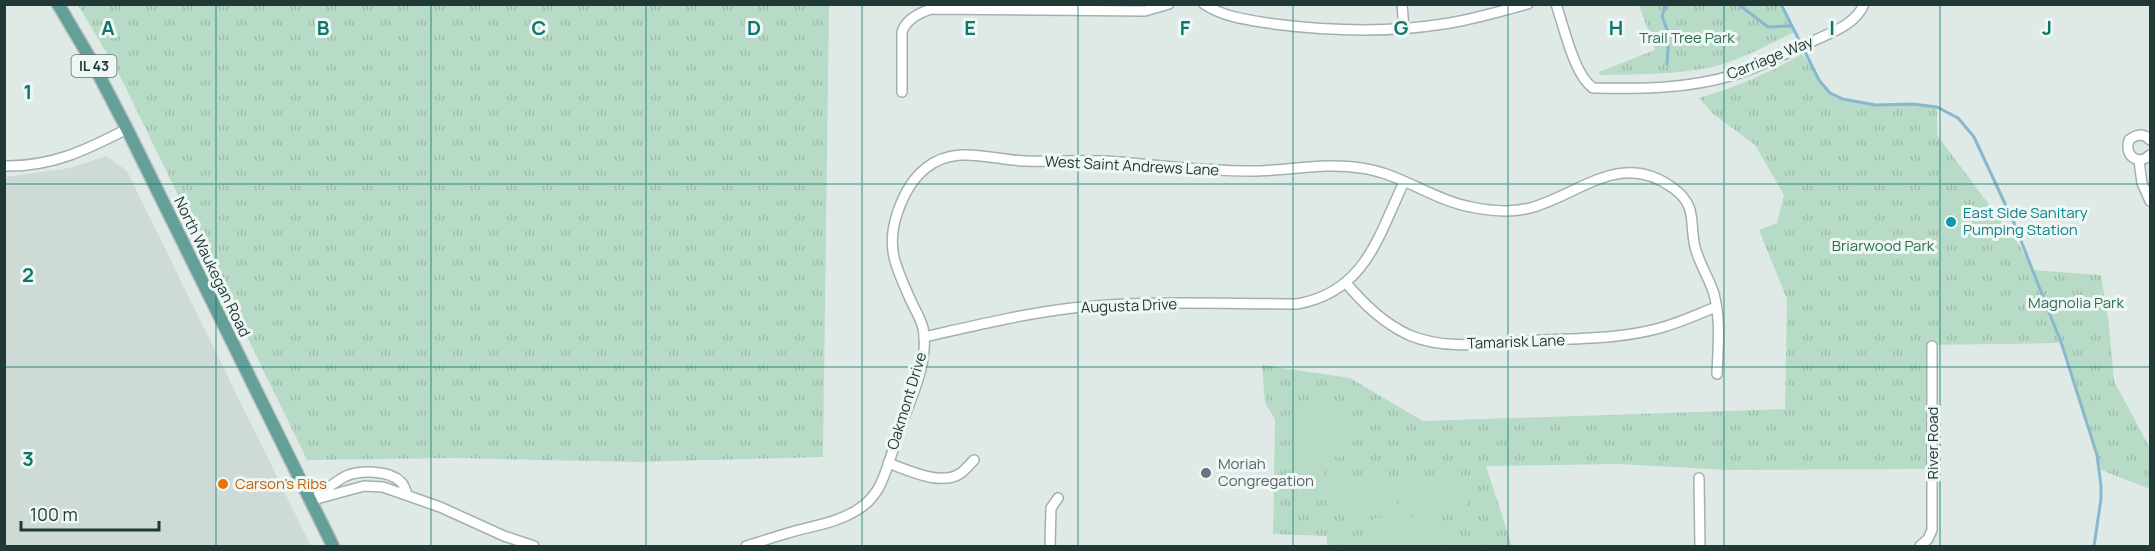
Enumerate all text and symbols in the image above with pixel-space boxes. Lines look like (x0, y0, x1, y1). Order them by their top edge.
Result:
text: A (101, 14, 115, 41)
text: B (317, 14, 330, 41)
text: C (532, 14, 546, 41)
text: D (747, 14, 761, 41)
text: E (964, 14, 976, 41)
text: F (1180, 14, 1191, 41)
text: G (1394, 14, 1409, 41)
text: H (1609, 14, 1623, 41)
text: I (1829, 14, 1835, 41)
text: J (2042, 14, 2052, 41)
park label: Trail Tree Park (1639, 27, 1735, 48)
street label: Carriage Way (1723, 31, 1816, 84)
road number: IL 43 (72, 55, 116, 77)
text: 1 (24, 78, 32, 105)
street label: West Saint Andrews Lane (1044, 150, 1220, 181)
street label: North Waukegan Road (169, 193, 256, 340)
place label: East Side Sanitary Pumping Station (1963, 202, 2088, 240)
marker: East Side Sanitary Pumping Station (1944, 215, 1958, 229)
park label: Briarwood Park (1832, 235, 1935, 256)
text: 2 (22, 261, 34, 288)
park label: Magnolia Park (2028, 292, 2124, 313)
street label: Augusta Drive (1080, 293, 1178, 318)
street label: Tamarisk Lane (1467, 329, 1566, 354)
street label: Oakmont Drive (882, 349, 931, 452)
street label: River Road (1922, 406, 1943, 480)
text: 3 (22, 445, 34, 472)
place label: Moriah Congregation (1218, 453, 1314, 491)
marker: Moriah Congregation (1199, 466, 1213, 480)
place label: Carson's Ribs (235, 473, 327, 494)
marker: Carson's Ribs (216, 477, 230, 491)
scale bar (21, 494, 159, 532)
text: 100 m (30, 502, 78, 526)

